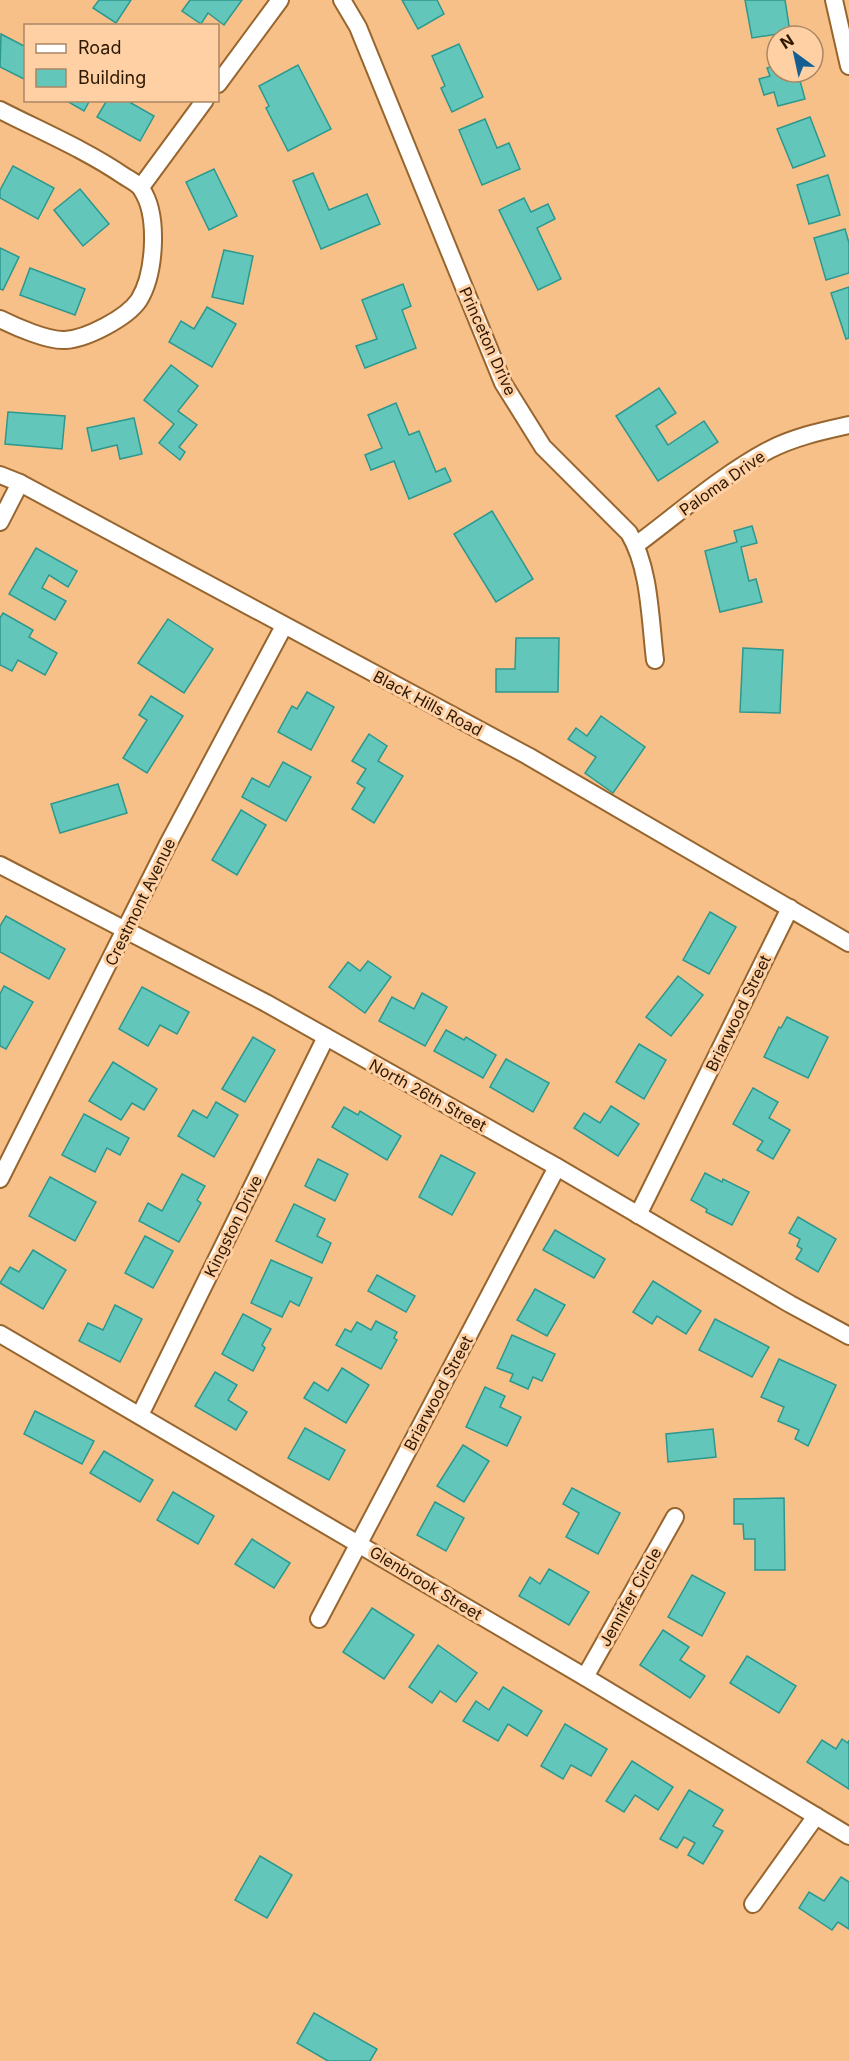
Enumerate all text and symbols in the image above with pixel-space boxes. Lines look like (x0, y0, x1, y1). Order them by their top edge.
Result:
legend (24, 24, 219, 102)
north arrow (765, 24, 825, 84)
text: N (776, 30, 797, 53)
text: Road (78, 37, 121, 58)
text: Building (78, 67, 146, 88)
street label: Princeton Drive (455, 284, 521, 398)
street label: Paloma Drive (675, 446, 769, 520)
street label: Black Hills Road (370, 666, 486, 740)
street label: Crestmont Avenue (100, 835, 180, 969)
street label: Briarwood Street (701, 951, 775, 1075)
street label: North 26th Street (366, 1054, 490, 1136)
street label: Kingston Drive (200, 1172, 266, 1280)
street label: Briarwood Street (399, 1332, 477, 1454)
street label: Glenbrook Street (366, 1542, 486, 1624)
street label: Jennifer Circle (595, 1544, 665, 1650)

